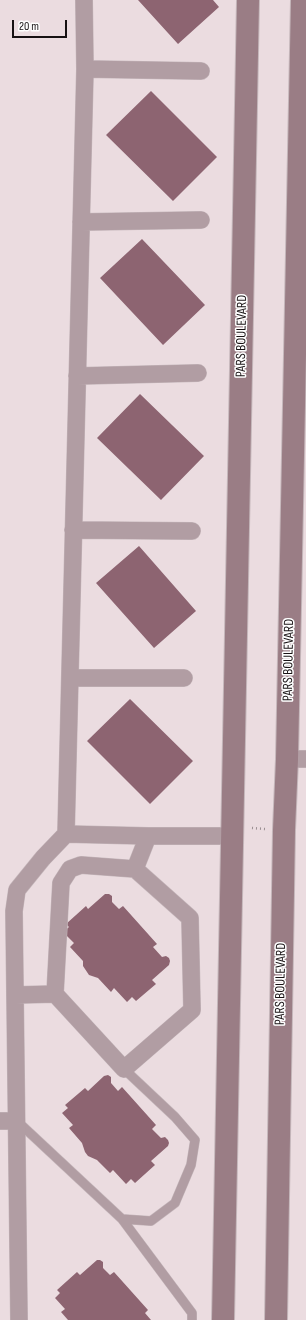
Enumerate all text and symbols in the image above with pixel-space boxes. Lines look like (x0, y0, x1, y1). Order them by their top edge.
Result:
scale bar (14, 12, 69, 38)
text: 20 m (19, 19, 39, 34)
street label: PARS BOULEVARD (233, 295, 251, 377)
street label: PARS BOULEVARD (280, 619, 298, 701)
street label: PARS BOULEVARD (272, 943, 290, 1025)

